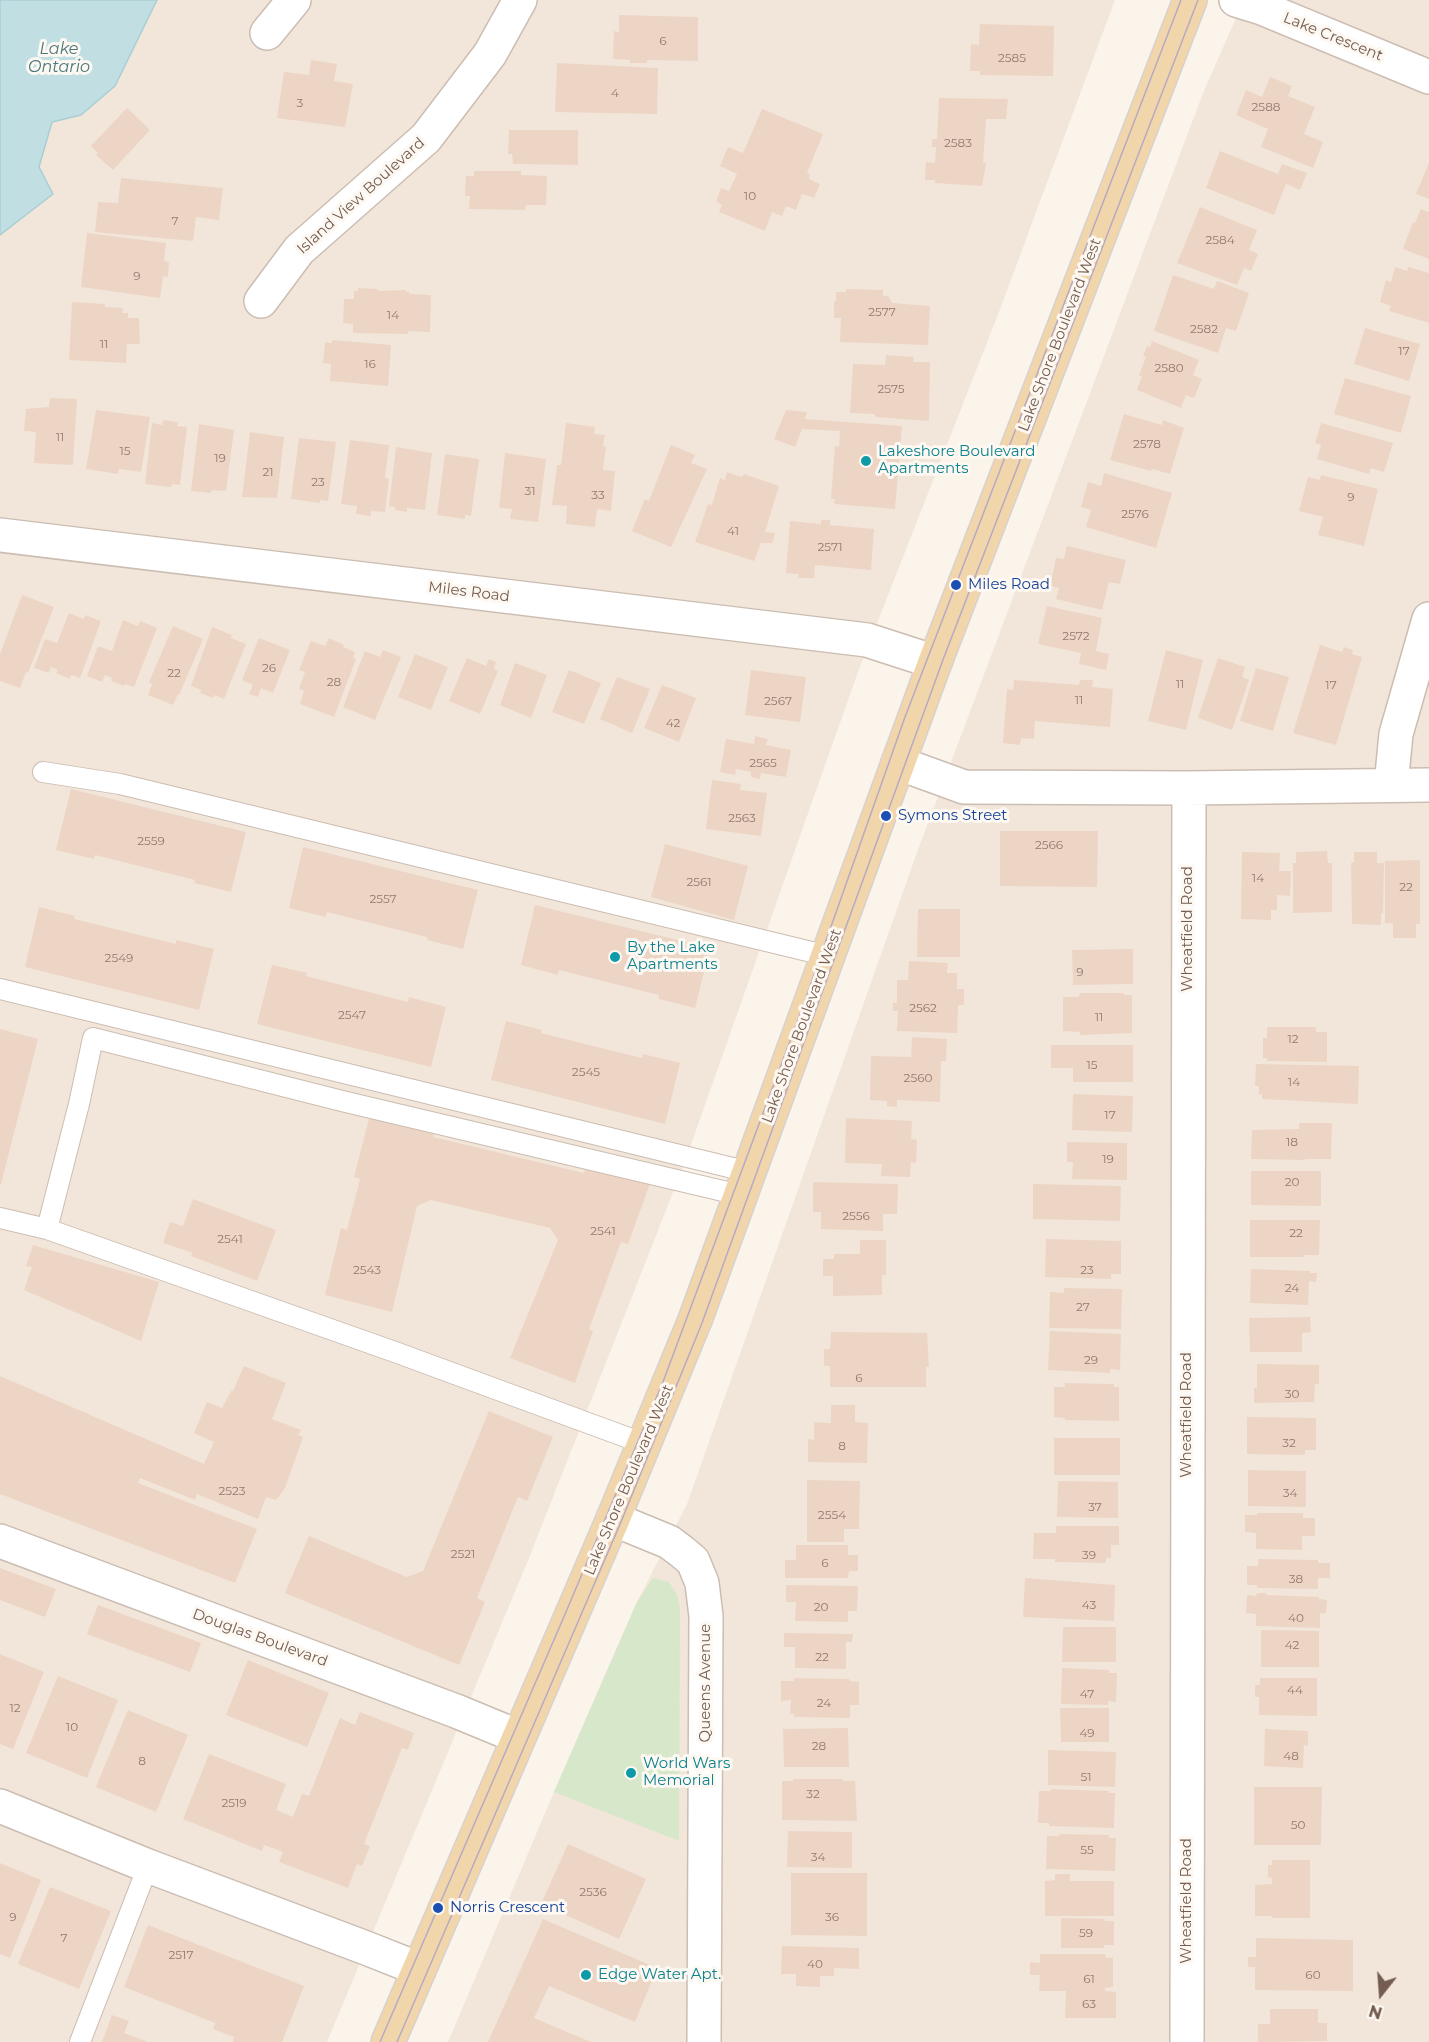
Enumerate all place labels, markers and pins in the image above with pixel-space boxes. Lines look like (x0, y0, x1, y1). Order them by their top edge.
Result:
place label: Lakeshore Boulevard Apartments (878, 443, 1035, 478)
marker: Lakeshore Boulevard Apartments (859, 454, 873, 468)
place label: Miles Road (968, 576, 1050, 594)
marker: Miles Road (949, 578, 963, 592)
place label: Symons Street (898, 807, 1007, 825)
marker: Symons Street (879, 809, 893, 823)
place label: By the Lake Apartments (627, 939, 718, 974)
marker: By the Lake Apartments (608, 950, 622, 964)
place label: World Wars Memorial (643, 1755, 730, 1790)
marker: World Wars Memorial (624, 1766, 638, 1780)
place label: Norris Crescent (450, 1899, 565, 1917)
marker: Norris Crescent (431, 1901, 445, 1915)
place label: Edge Water Apt. (598, 1966, 721, 1984)
marker: Edge Water Apt. (579, 1968, 593, 1982)

